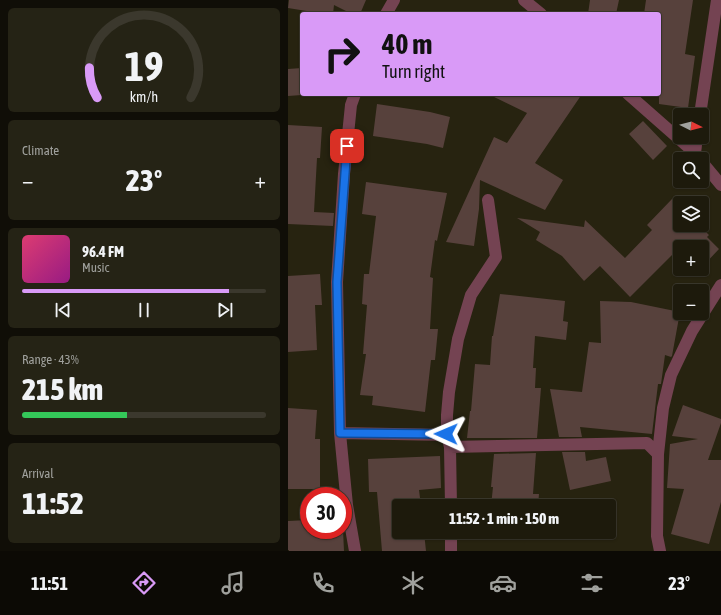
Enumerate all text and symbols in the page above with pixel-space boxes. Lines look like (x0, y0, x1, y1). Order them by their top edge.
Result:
icon: right (316, 28, 368, 80)
text: 40 m (382, 28, 432, 60)
text: 19 (124, 42, 164, 90)
text: Turn right (382, 61, 445, 82)
text: km/h (130, 89, 158, 105)
north arrow (673, 108, 709, 144)
map controls (673, 108, 709, 320)
pin (330, 129, 364, 163)
icon: arrive (336, 135, 358, 157)
text: Climate (22, 143, 59, 158)
button: search (673, 152, 709, 188)
text: 23° (126, 163, 162, 197)
text: − (22, 167, 33, 193)
text: + (255, 167, 266, 193)
button: layers (673, 196, 709, 232)
button: + (673, 240, 709, 276)
text: 96.4 FM (82, 243, 124, 260)
text: Music (82, 260, 109, 275)
button: − (673, 284, 709, 320)
icon: previous (52, 299, 74, 321)
icon: pause (133, 299, 155, 321)
icon: next (214, 299, 236, 321)
text: Range · 43% (22, 352, 79, 367)
text: 215 km (22, 372, 103, 406)
position arrow (425, 413, 467, 455)
text: Arrival (22, 466, 54, 481)
text: 11:52 (22, 486, 84, 520)
speed limit sign: 30 (300, 487, 352, 539)
text: 11:52 · 1 min · 150 m (449, 510, 559, 527)
icon: directions (130, 569, 158, 597)
icon: music (219, 569, 247, 597)
icon: phone (309, 569, 337, 597)
icon: climate (399, 569, 427, 597)
icon: car (489, 569, 517, 597)
icon: filters (578, 569, 606, 597)
text: 11:51 (31, 573, 68, 594)
text: 23° (668, 573, 690, 594)

